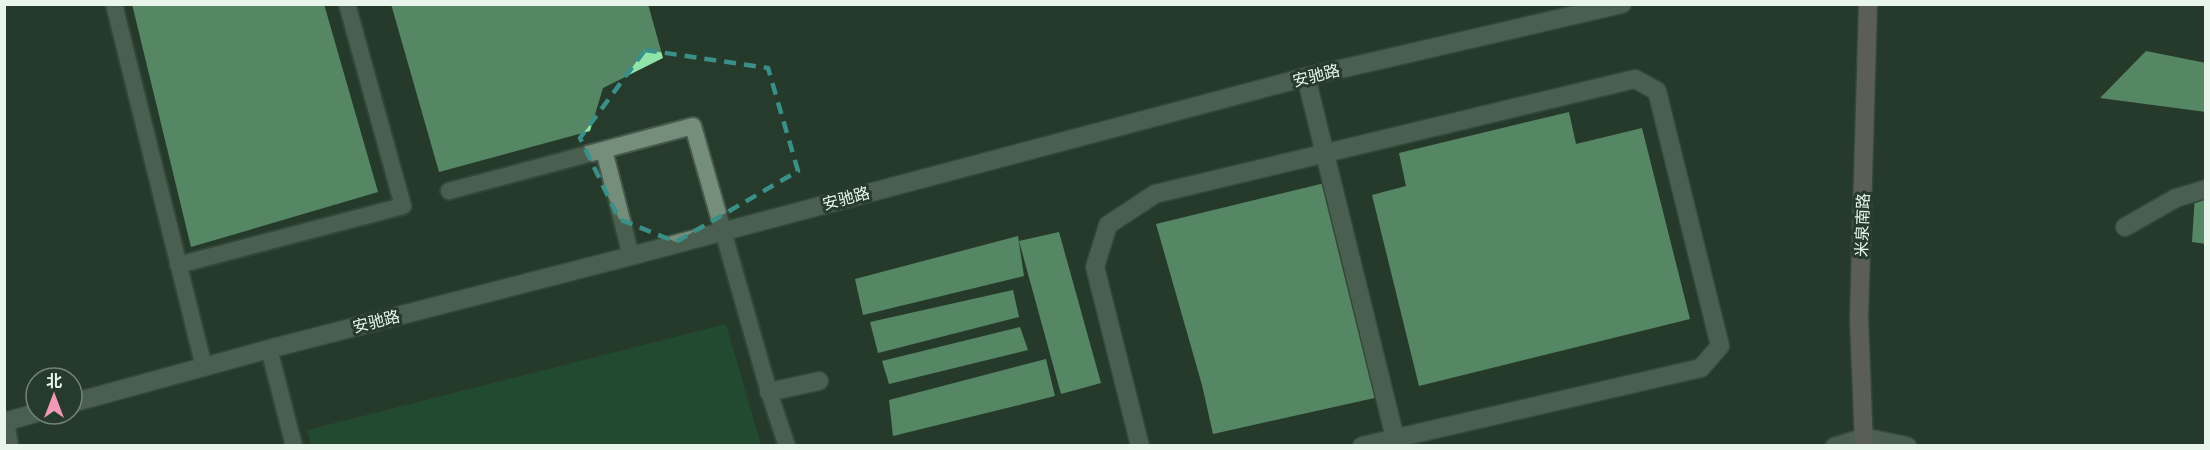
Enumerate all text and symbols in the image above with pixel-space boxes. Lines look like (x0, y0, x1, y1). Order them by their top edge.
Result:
street label: 安驰路 (1290, 59, 1342, 91)
street label: 安驰路 (820, 182, 872, 214)
street label: 米泉南路 (1851, 193, 1873, 257)
street label: 安驰路 (350, 305, 402, 337)
north arrow (24, 366, 84, 426)
text: 北 (46, 371, 62, 391)

